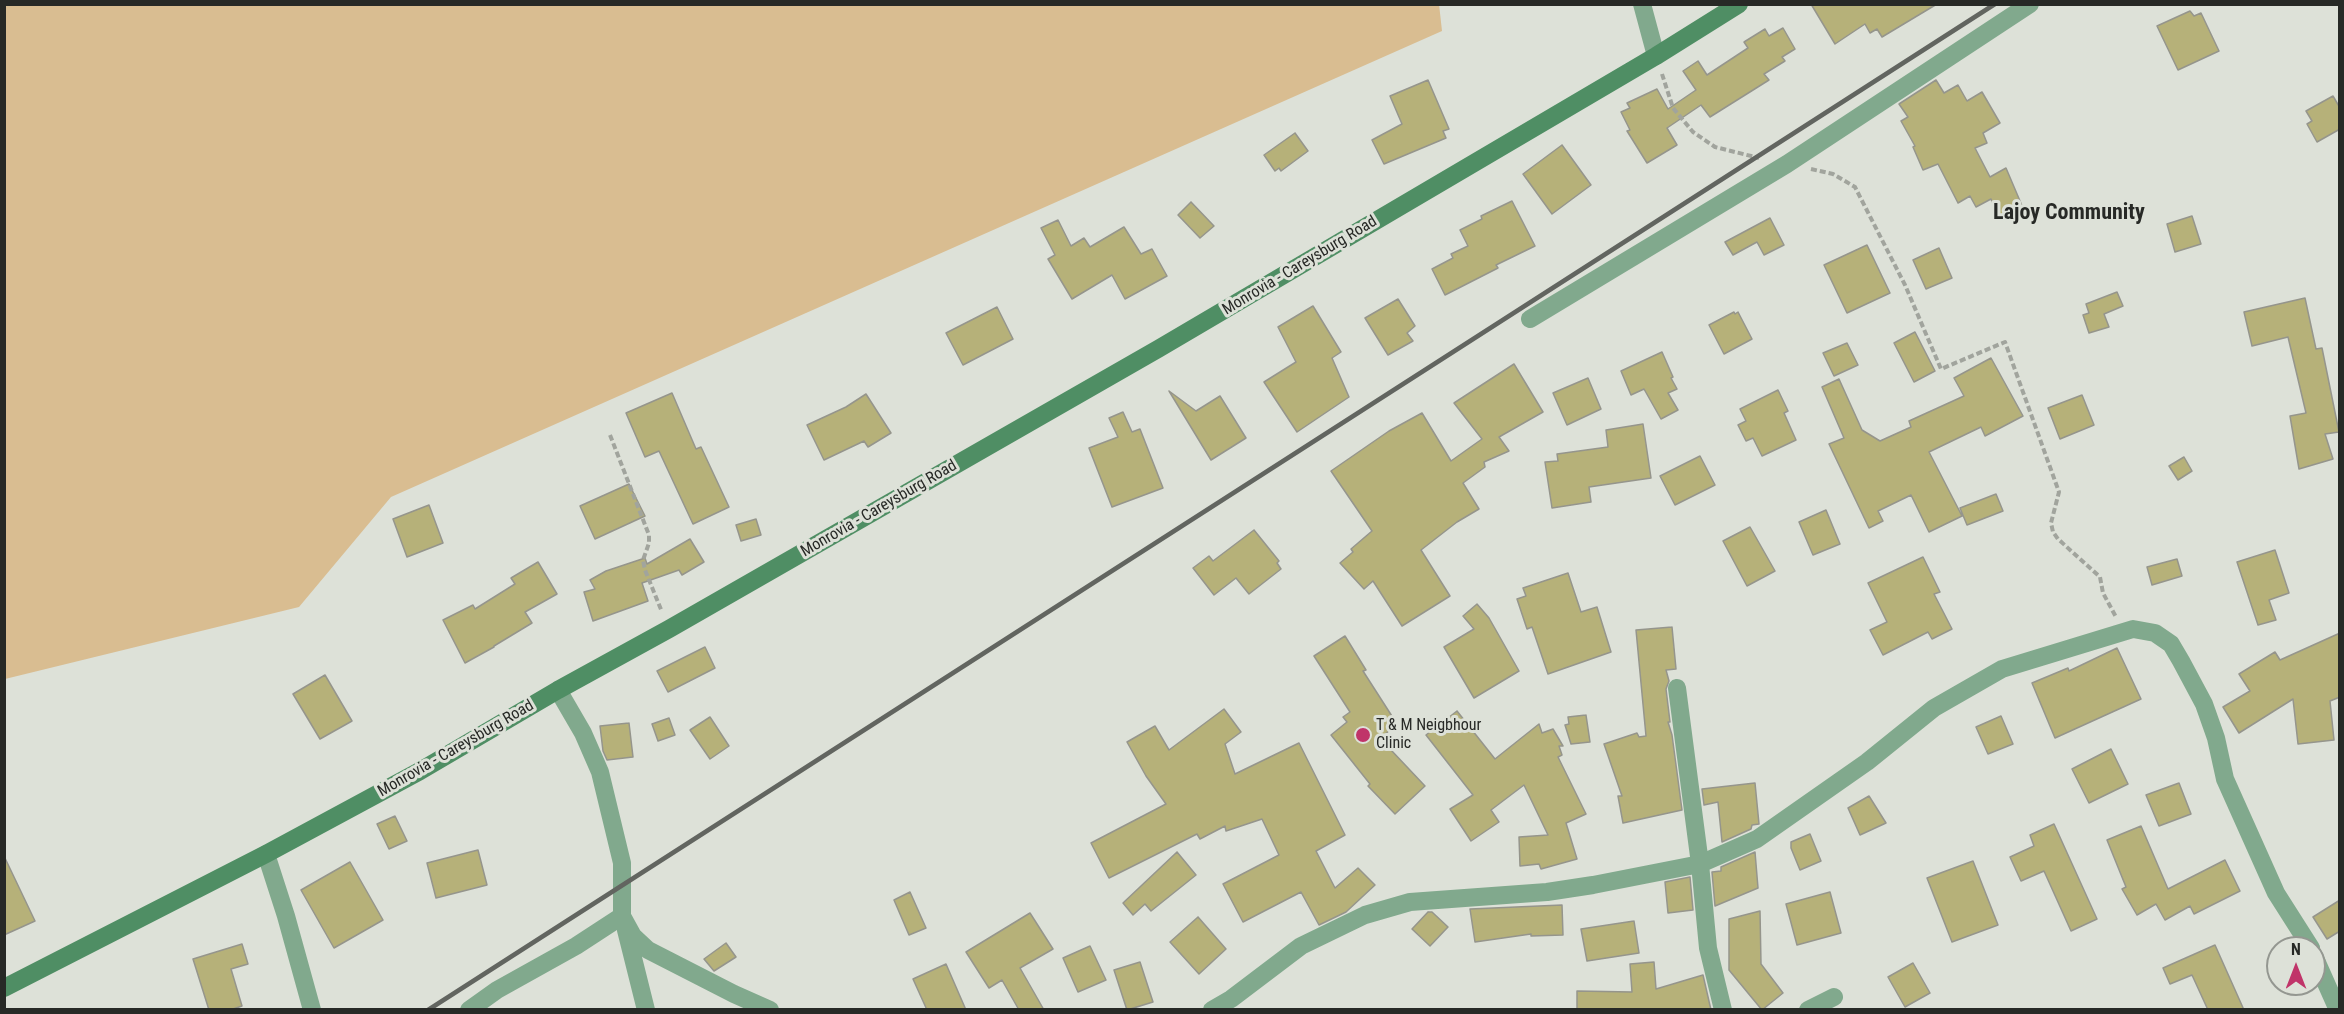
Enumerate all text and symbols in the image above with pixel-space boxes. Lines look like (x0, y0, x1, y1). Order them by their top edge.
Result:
district label: Lajoy Community (1993, 200, 2145, 226)
street label: Monrovia - Careysburg Road (1219, 212, 1381, 320)
street label: Monrovia - Careysburg Road (798, 456, 960, 562)
street label: Monrovia - Careysburg Road (375, 696, 537, 802)
place label: T & M Neigbhour Clinic (1376, 716, 1481, 754)
marker: T & M Neigbhour Clinic (1354, 726, 1372, 744)
north arrow (2266, 936, 2326, 996)
text: N (2291, 940, 2301, 959)

